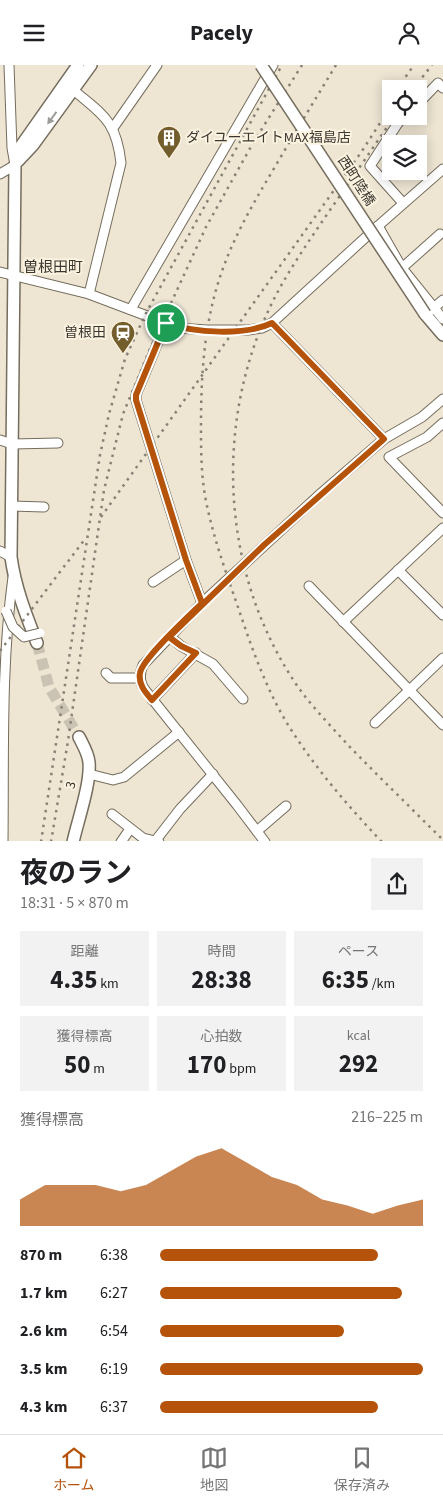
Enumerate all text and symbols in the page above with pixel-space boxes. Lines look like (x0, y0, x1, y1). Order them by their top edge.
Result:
text: Pacely (190, 17, 253, 49)
icon: menu (20, 19, 48, 47)
icon: person (395, 19, 423, 47)
map controls (382, 80, 427, 180)
button: locate (382, 80, 427, 125)
one-way arrow (47, 111, 57, 125)
building icon: ダイユーエイトMAX福島店 (156, 125, 182, 159)
place label: ダイユーエイトMAX福島店 (186, 128, 351, 148)
button: layers (382, 135, 427, 180)
street label: 西町陸橋 (332, 152, 380, 210)
district label: 曽根田町 (23, 257, 83, 278)
pin (145, 302, 187, 344)
icon: arrive (152, 309, 180, 337)
station icon: 曽根田 (110, 320, 136, 354)
place label: 曽根田 (64, 323, 106, 343)
street label: 3 (60, 779, 82, 791)
text: 夜のラン (20, 853, 132, 893)
button: share (371, 858, 423, 910)
text: 18:31 · 5 × 870 m (20, 892, 129, 914)
text: 距離 (71, 942, 99, 962)
text: 時間 (208, 942, 236, 962)
text: ペース (338, 942, 379, 962)
text: 4.35 (50, 962, 97, 998)
text: 28:38 (191, 962, 252, 998)
text: 6:35 (322, 962, 369, 998)
text: km (97, 974, 119, 994)
text: /km (369, 974, 395, 994)
text: kcal (347, 1026, 370, 1046)
text: 獲得標高 (57, 1027, 113, 1047)
text: 心拍数 (201, 1027, 243, 1047)
text: 292 (339, 1046, 378, 1082)
text: 50 (64, 1047, 91, 1083)
text: 170 (187, 1047, 226, 1083)
text: m (91, 1059, 105, 1079)
text: bpm (226, 1059, 256, 1079)
text: 216–225 m (351, 1106, 423, 1128)
text: 獲得標高 (20, 1109, 84, 1131)
text: 870 m (20, 1244, 62, 1266)
text: 6:38 (100, 1244, 128, 1266)
text: 1.7 km (20, 1282, 67, 1304)
text: 6:27 (100, 1282, 128, 1304)
text: 2.6 km (20, 1320, 67, 1342)
text: 6:54 (100, 1320, 128, 1342)
text: 3.5 km (20, 1358, 67, 1380)
text: 6:19 (100, 1358, 128, 1380)
text: 4.3 km (20, 1396, 67, 1418)
text: 6:37 (100, 1396, 128, 1418)
tab: ホーム (53, 1444, 94, 1496)
tab: 地図 (200, 1444, 228, 1496)
tab: 保存済み (334, 1444, 390, 1496)

